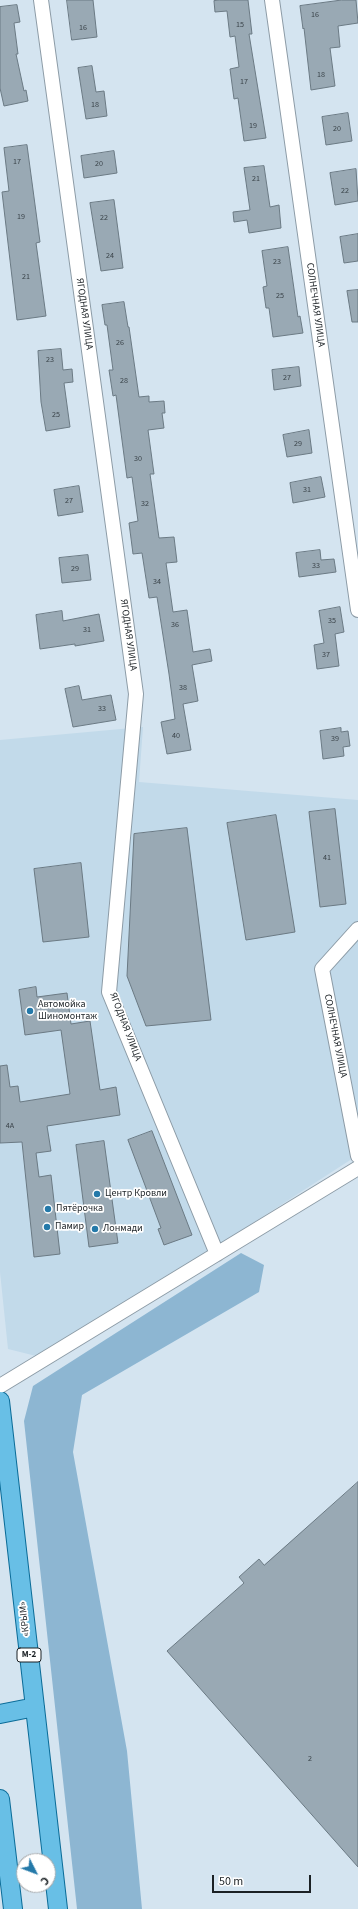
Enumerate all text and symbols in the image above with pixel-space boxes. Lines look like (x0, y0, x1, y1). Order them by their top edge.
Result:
house number: 16 (311, 10, 319, 20)
house number: 15 (236, 20, 244, 30)
house number: 16 (79, 23, 87, 33)
house number: 18 (317, 70, 325, 80)
house number: 17 (240, 77, 248, 87)
house number: 18 (91, 100, 99, 110)
house number: 19 (249, 121, 257, 131)
house number: 20 (333, 124, 341, 134)
house number: 17 (13, 157, 21, 167)
house number: 20 (95, 159, 103, 169)
house number: 21 (252, 174, 260, 184)
house number: 22 (341, 186, 349, 196)
house number: 19 (17, 212, 25, 222)
house number: 22 (100, 213, 108, 223)
house number: 24 (106, 251, 114, 261)
house number: 23 (273, 257, 281, 267)
street label: СОЛНЕЧНАЯ УЛИЦА (303, 262, 327, 348)
house number: 21 (22, 272, 30, 282)
street label: ЯГОДНАЯ УЛИЦА (73, 277, 95, 351)
house number: 25 (276, 291, 284, 301)
house number: 26 (116, 338, 124, 348)
house number: 23 (46, 355, 54, 365)
house number: 27 (283, 373, 291, 383)
house number: 28 (120, 376, 128, 386)
house number: 25 (52, 410, 60, 420)
house number: 29 (294, 439, 302, 449)
house number: 30 (134, 454, 142, 464)
house number: 31 (303, 485, 311, 495)
house number: 27 (65, 496, 73, 506)
house number: 32 (141, 499, 149, 509)
house number: 33 (312, 561, 320, 571)
house number: 29 (71, 564, 79, 574)
house number: 34 (153, 577, 161, 587)
street label: ЯГОДНАЯ УЛИЦА (117, 598, 139, 672)
house number: 35 (328, 616, 336, 626)
house number: 36 (171, 620, 179, 630)
house number: 31 (83, 625, 91, 635)
house number: 37 (322, 650, 330, 660)
house number: 38 (179, 683, 187, 693)
house number: 33 (98, 704, 106, 714)
house number: 40 (172, 731, 180, 741)
house number: 39 (331, 734, 339, 744)
house number: 41 (323, 853, 331, 863)
street label: ЯГОДНАЯ УЛИЦА (106, 991, 144, 1063)
street label: СОЛНЕЧНАЯ УЛИЦА (321, 993, 349, 1079)
place label: Автомойка Шиномонтаж (38, 999, 97, 1022)
marker: Автомойка Шиномонтаж (25, 1006, 35, 1016)
house number: 4А (6, 1121, 14, 1131)
place label: Центр Кровли (105, 1188, 167, 1200)
marker: Центр Кровли (92, 1189, 102, 1199)
place label: Пятёрочка (56, 1203, 103, 1215)
marker: Пятёрочка (43, 1204, 53, 1214)
place label: Памир (55, 1221, 84, 1233)
marker: Памир (42, 1222, 52, 1232)
place label: Лонмади (103, 1223, 143, 1235)
marker: Лонмади (90, 1224, 100, 1234)
street label: «КРЫМ» (17, 1601, 33, 1637)
road number: М-2 (17, 1648, 41, 1662)
house number: 2 (308, 1754, 312, 1764)
north arrow (16, 1853, 56, 1893)
scale bar (214, 1867, 313, 1893)
text: С (37, 1873, 52, 1888)
text: 50 m (219, 1873, 243, 1890)

